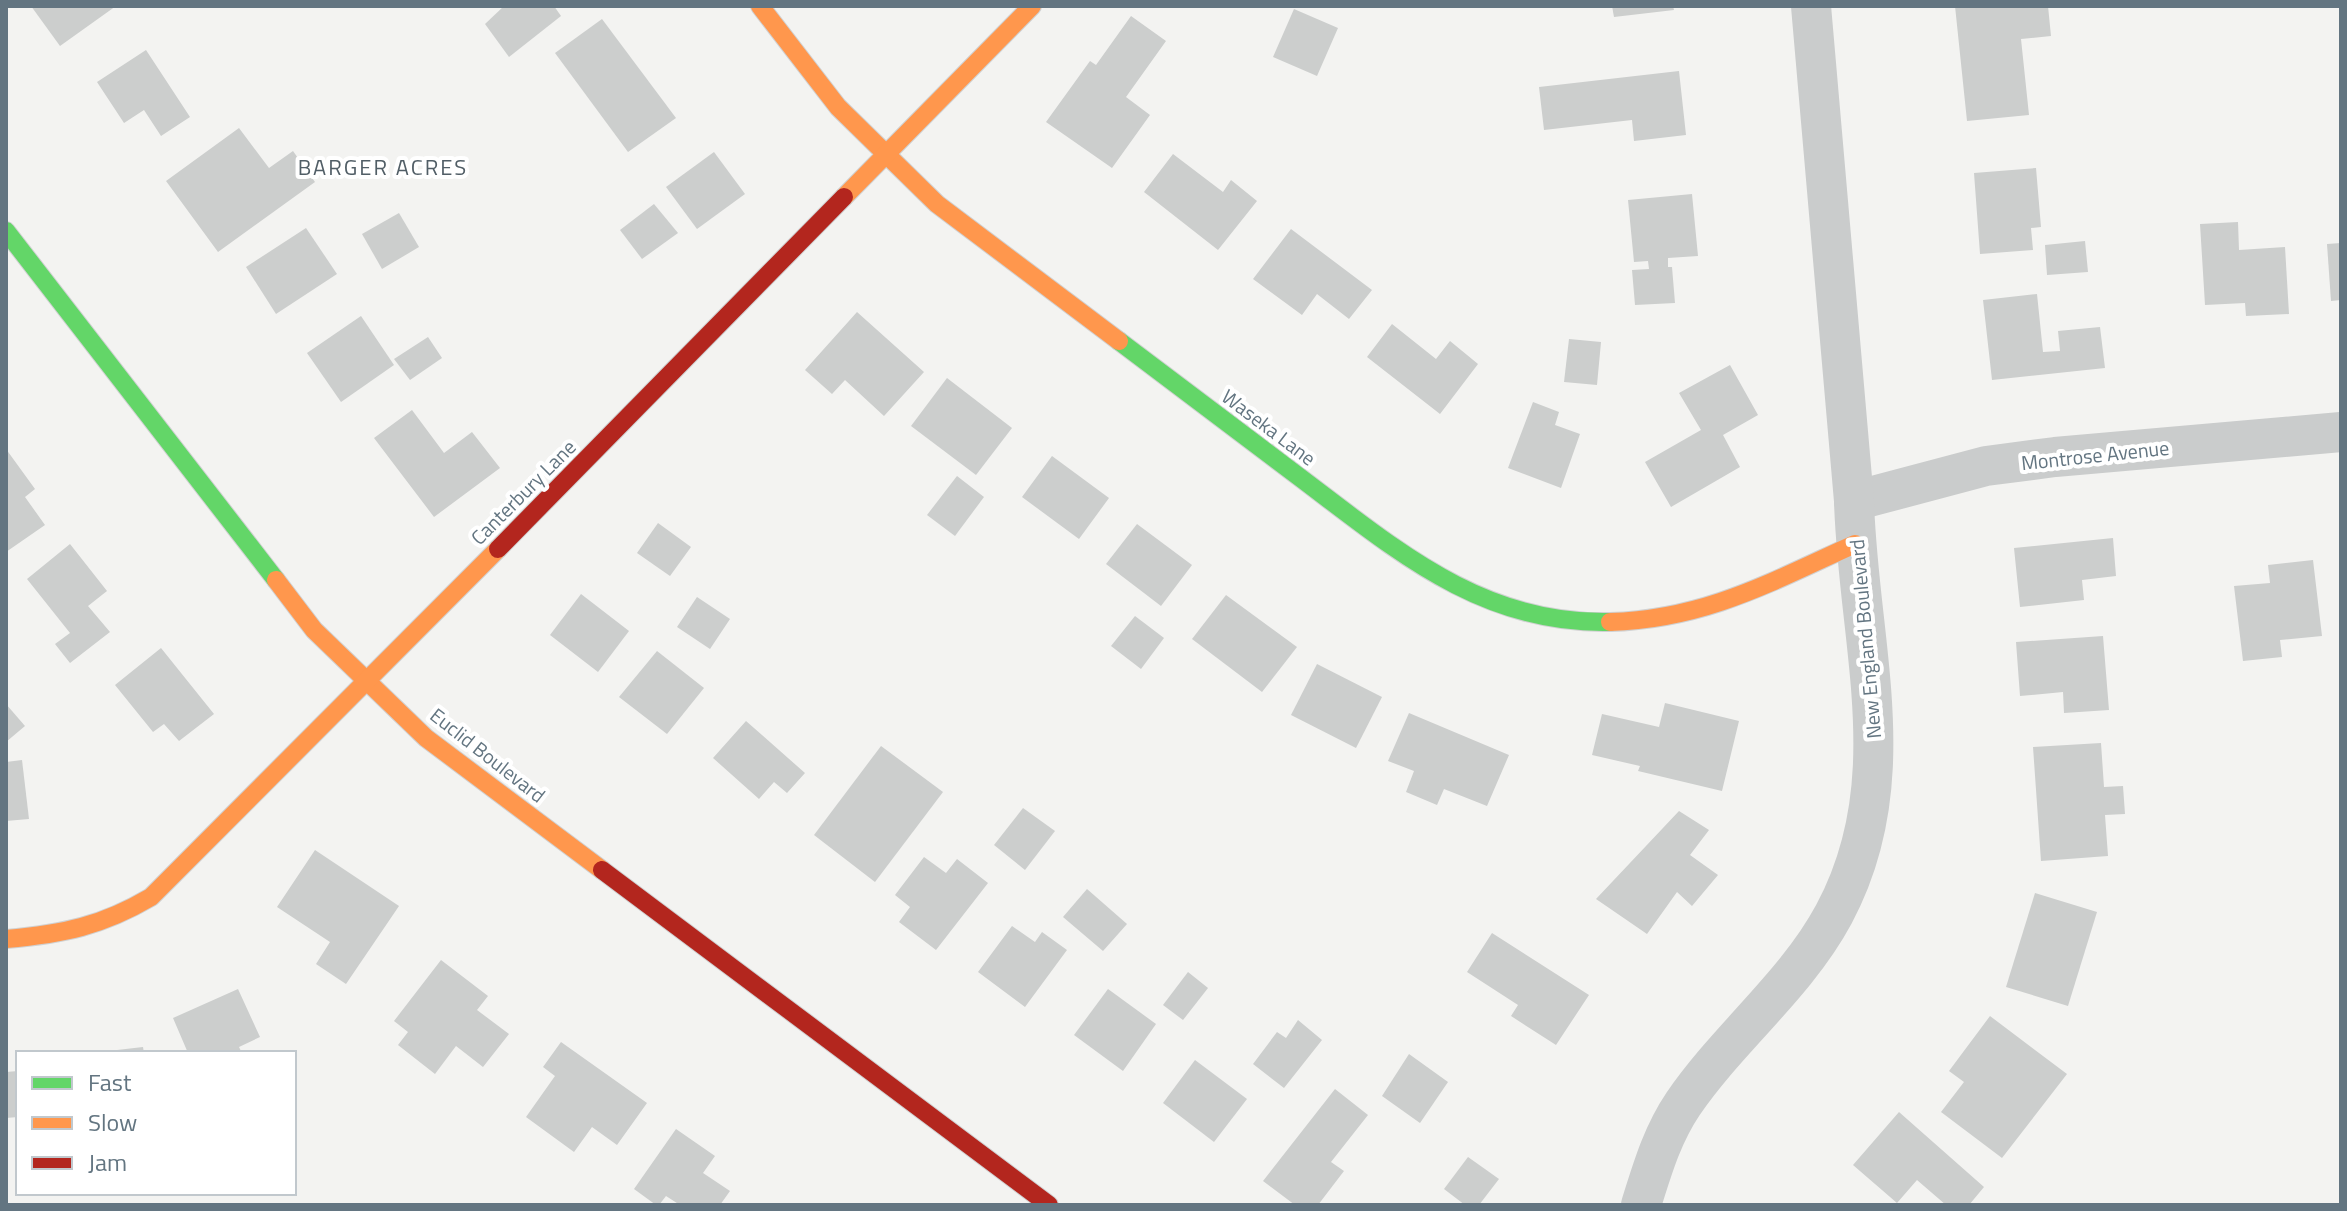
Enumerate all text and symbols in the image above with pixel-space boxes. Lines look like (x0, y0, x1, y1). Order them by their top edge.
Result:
district label: BARGER ACRES (298, 150, 468, 184)
street label: Waseka Lane (1215, 381, 1323, 473)
street label: Canterbury Lane (463, 432, 583, 552)
street label: Montrose Avenue (2019, 432, 2171, 478)
street label: New England Boulevard (1841, 538, 1889, 740)
street label: Euclid Boulevard (424, 700, 552, 810)
legend (16, 1051, 296, 1195)
text: Fast (88, 1064, 132, 1100)
text: Slow (88, 1104, 137, 1140)
text: Jam (88, 1144, 127, 1180)

